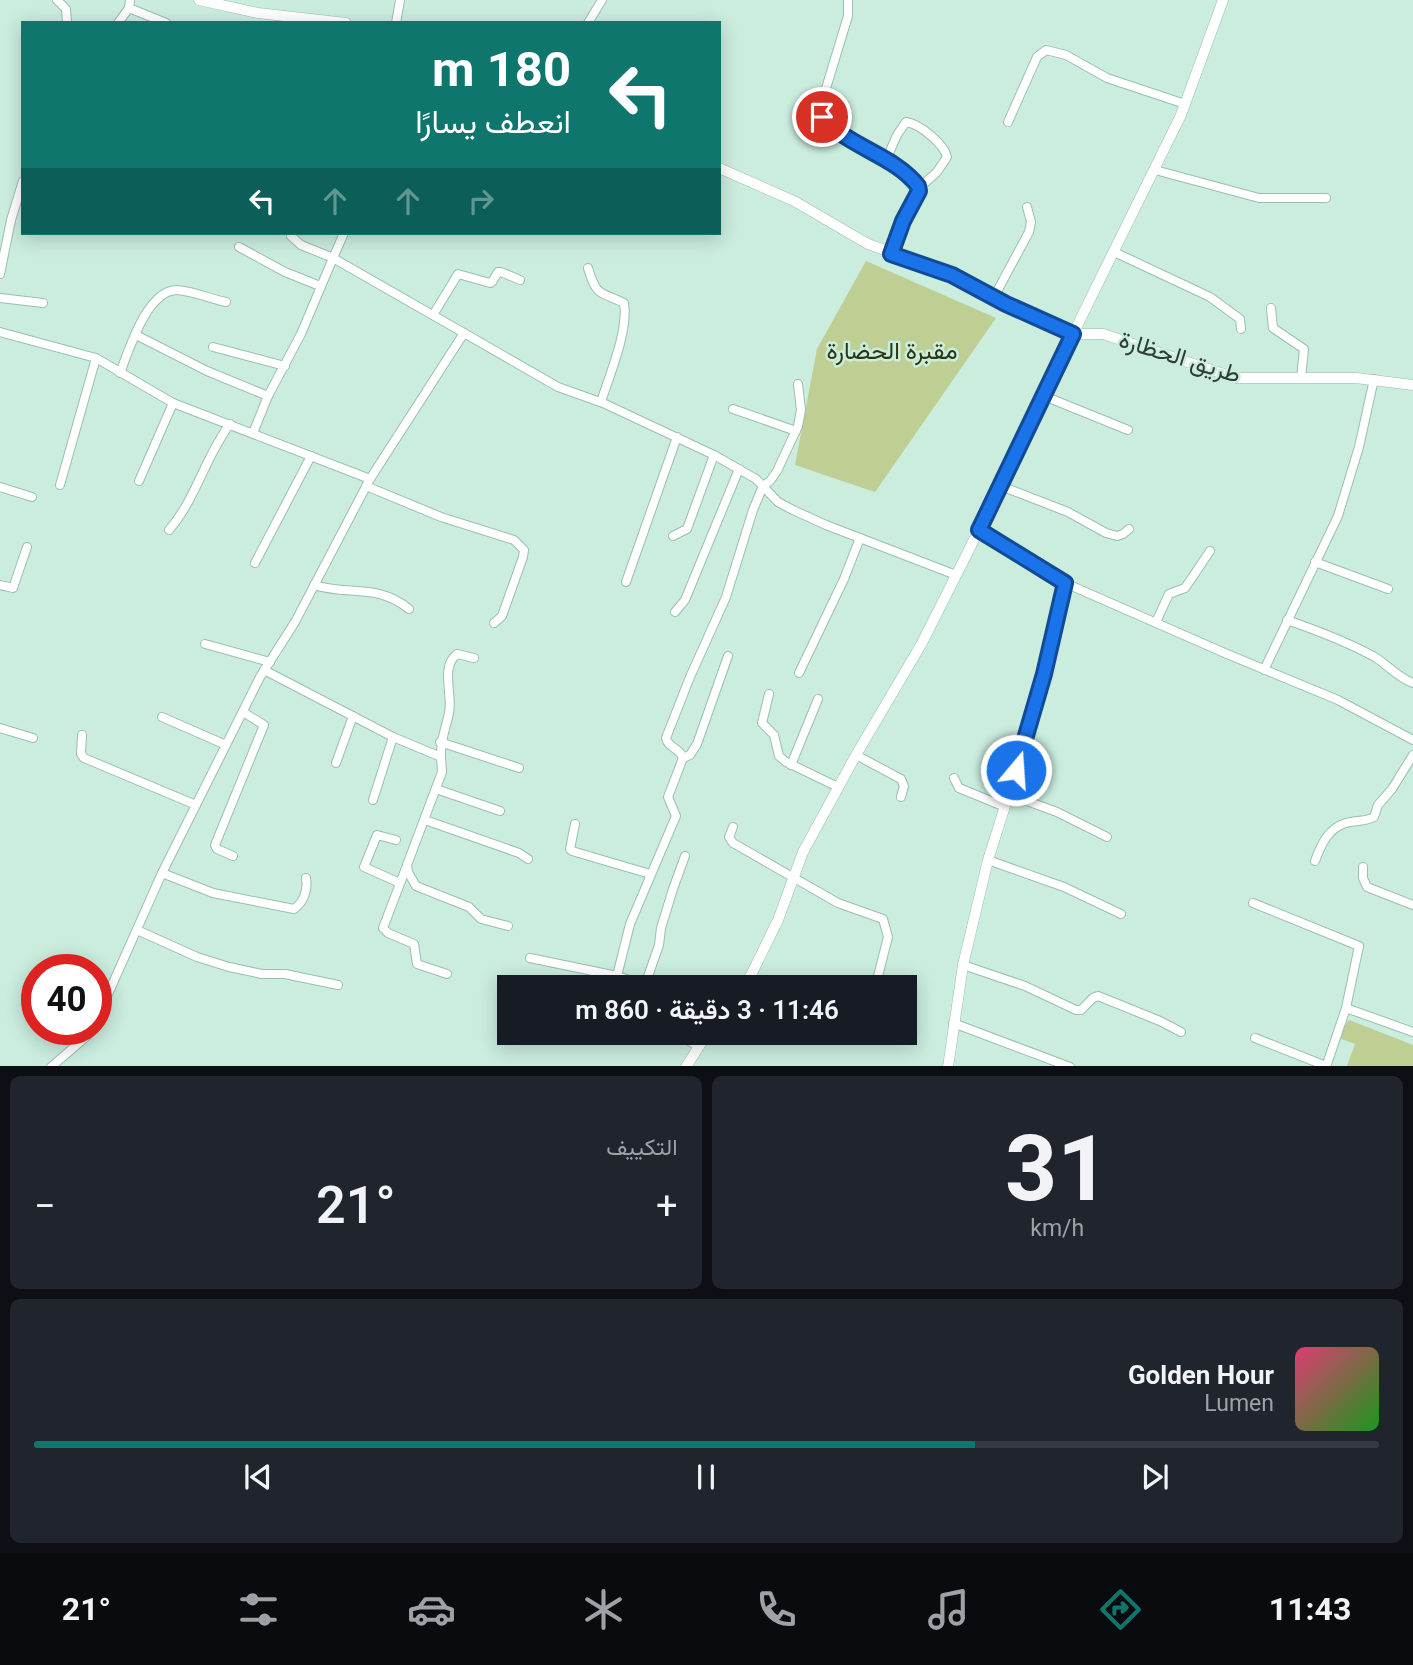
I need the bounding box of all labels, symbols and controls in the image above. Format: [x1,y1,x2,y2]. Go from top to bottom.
text: 180 m [432,41,571,98]
icon: left [595,49,686,140]
pin [792,87,852,147]
icon: arrive [803,98,841,136]
text: انعطف يسارًا [415,103,571,141]
icon: left [243,182,281,220]
icon: ahead [316,182,354,220]
icon: ahead [389,182,427,220]
icon: right [462,182,500,220]
street label: طريق الحظارة [1116,325,1244,390]
park label: مقبرة الحضارة [827,337,957,366]
position arrow [979,733,1053,807]
speed limit sign: 40 [21,954,112,1045]
text: 11:46 · 3 دقيقة · 860 m [575,995,839,1025]
text: 31 [1005,1116,1109,1222]
text: التكييف [606,1134,678,1161]
text: 21° [316,1175,396,1236]
text: − [34,1184,56,1228]
text: + [656,1184,677,1228]
text: km/h [1030,1215,1084,1242]
text: Golden Hour [1128,1360,1274,1390]
text: Lumen [1204,1390,1274,1417]
icon: previous [239,1458,277,1496]
icon: pause [687,1458,725,1496]
icon: next [1136,1458,1174,1496]
icon: filters [234,1585,283,1634]
icon: car [407,1585,456,1634]
icon: climate [579,1585,628,1634]
icon: phone [752,1585,801,1634]
icon: music [924,1585,973,1634]
icon: directions [1096,1585,1145,1634]
text: 21° [62,1590,111,1628]
text: 11:43 [1269,1590,1351,1628]

